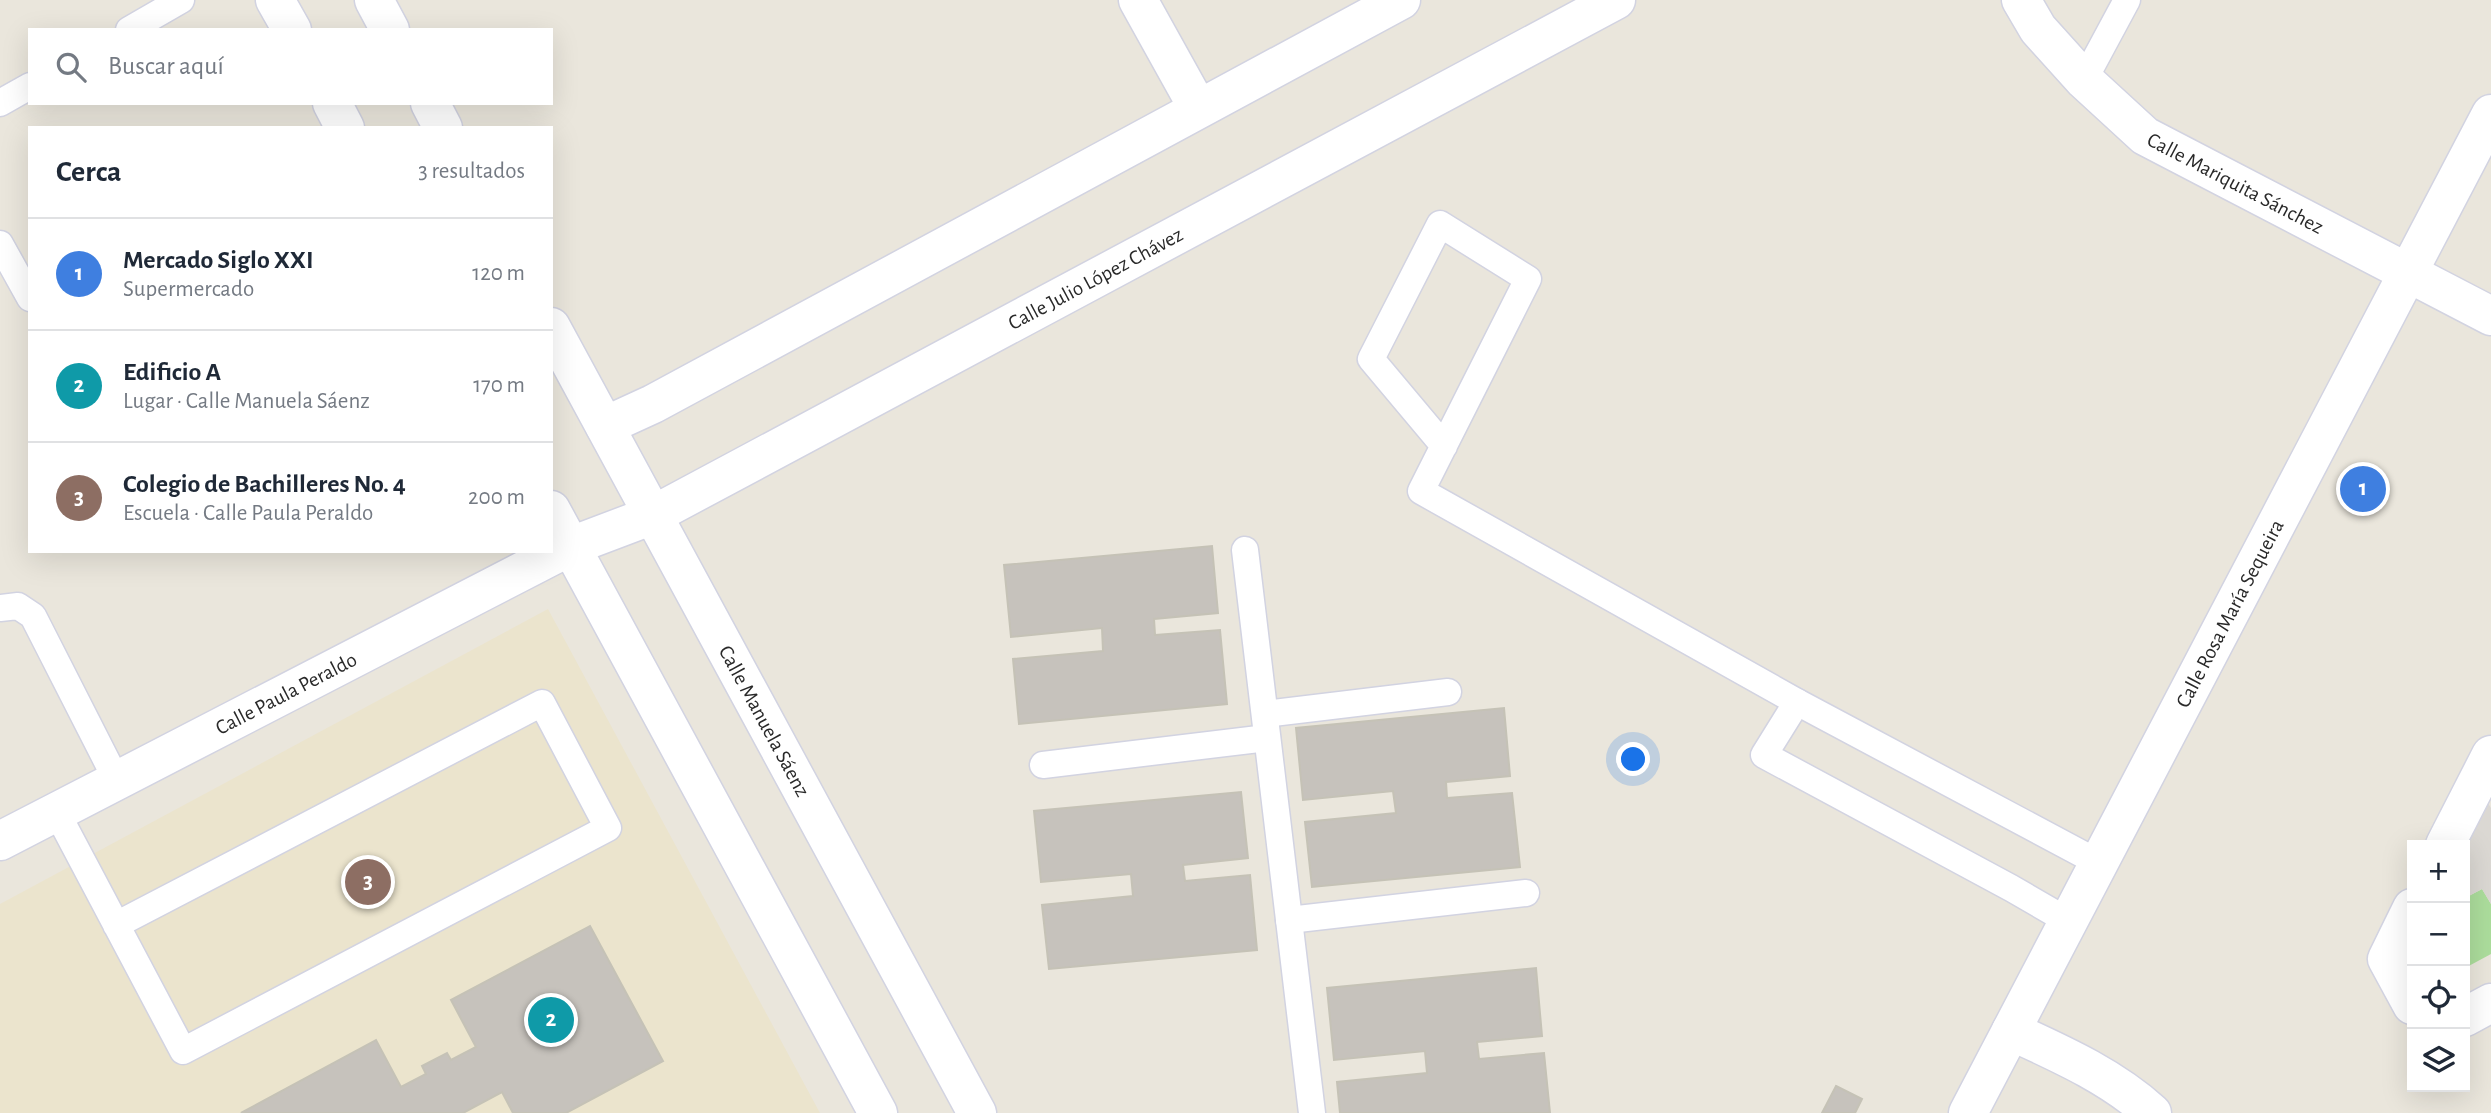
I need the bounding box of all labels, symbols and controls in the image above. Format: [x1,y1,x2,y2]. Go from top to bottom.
search box [28,28,553,105]
icon: search [52,48,90,86]
text: Buscar aquí [108,53,224,79]
street label: Calle Mariquita Sánchez [2144,129,2327,238]
text: Cerca [56,157,121,187]
text: 3 resultados [418,160,525,183]
street label: Calle Julio López Chávez [1005,224,1186,334]
text: Mercado Siglo XXI [123,247,314,273]
text: 1 [75,262,83,285]
text: 120 m [472,262,525,285]
text: Supermercado [123,278,254,301]
text: Edificio A [123,359,221,385]
text: 2 [74,374,84,397]
text: 170 m [473,374,525,397]
text: Lugar · Calle Manuela Sáenz [123,390,370,413]
pin: 1 [2340,463,2386,515]
text: Colegio de Bachilleres No. 4 [123,471,406,497]
text: 3 [74,486,84,509]
text: 200 m [468,486,525,509]
text: Escuela · Calle Paula Peraldo [123,502,373,525]
street label: Calle Rosa María Sequeira [2172,516,2288,711]
street label: Calle Manuela Sáenz [715,642,813,800]
street label: Calle Paula Peraldo [212,649,360,739]
your location [1616,742,1650,776]
map controls [2407,840,2470,1092]
button: + [2407,840,2470,903]
pin: 3 [345,856,391,908]
button: − [2407,903,2470,966]
button: locate [2407,966,2470,1029]
pin: 2 [528,994,574,1046]
button: layers [2407,1029,2470,1092]

